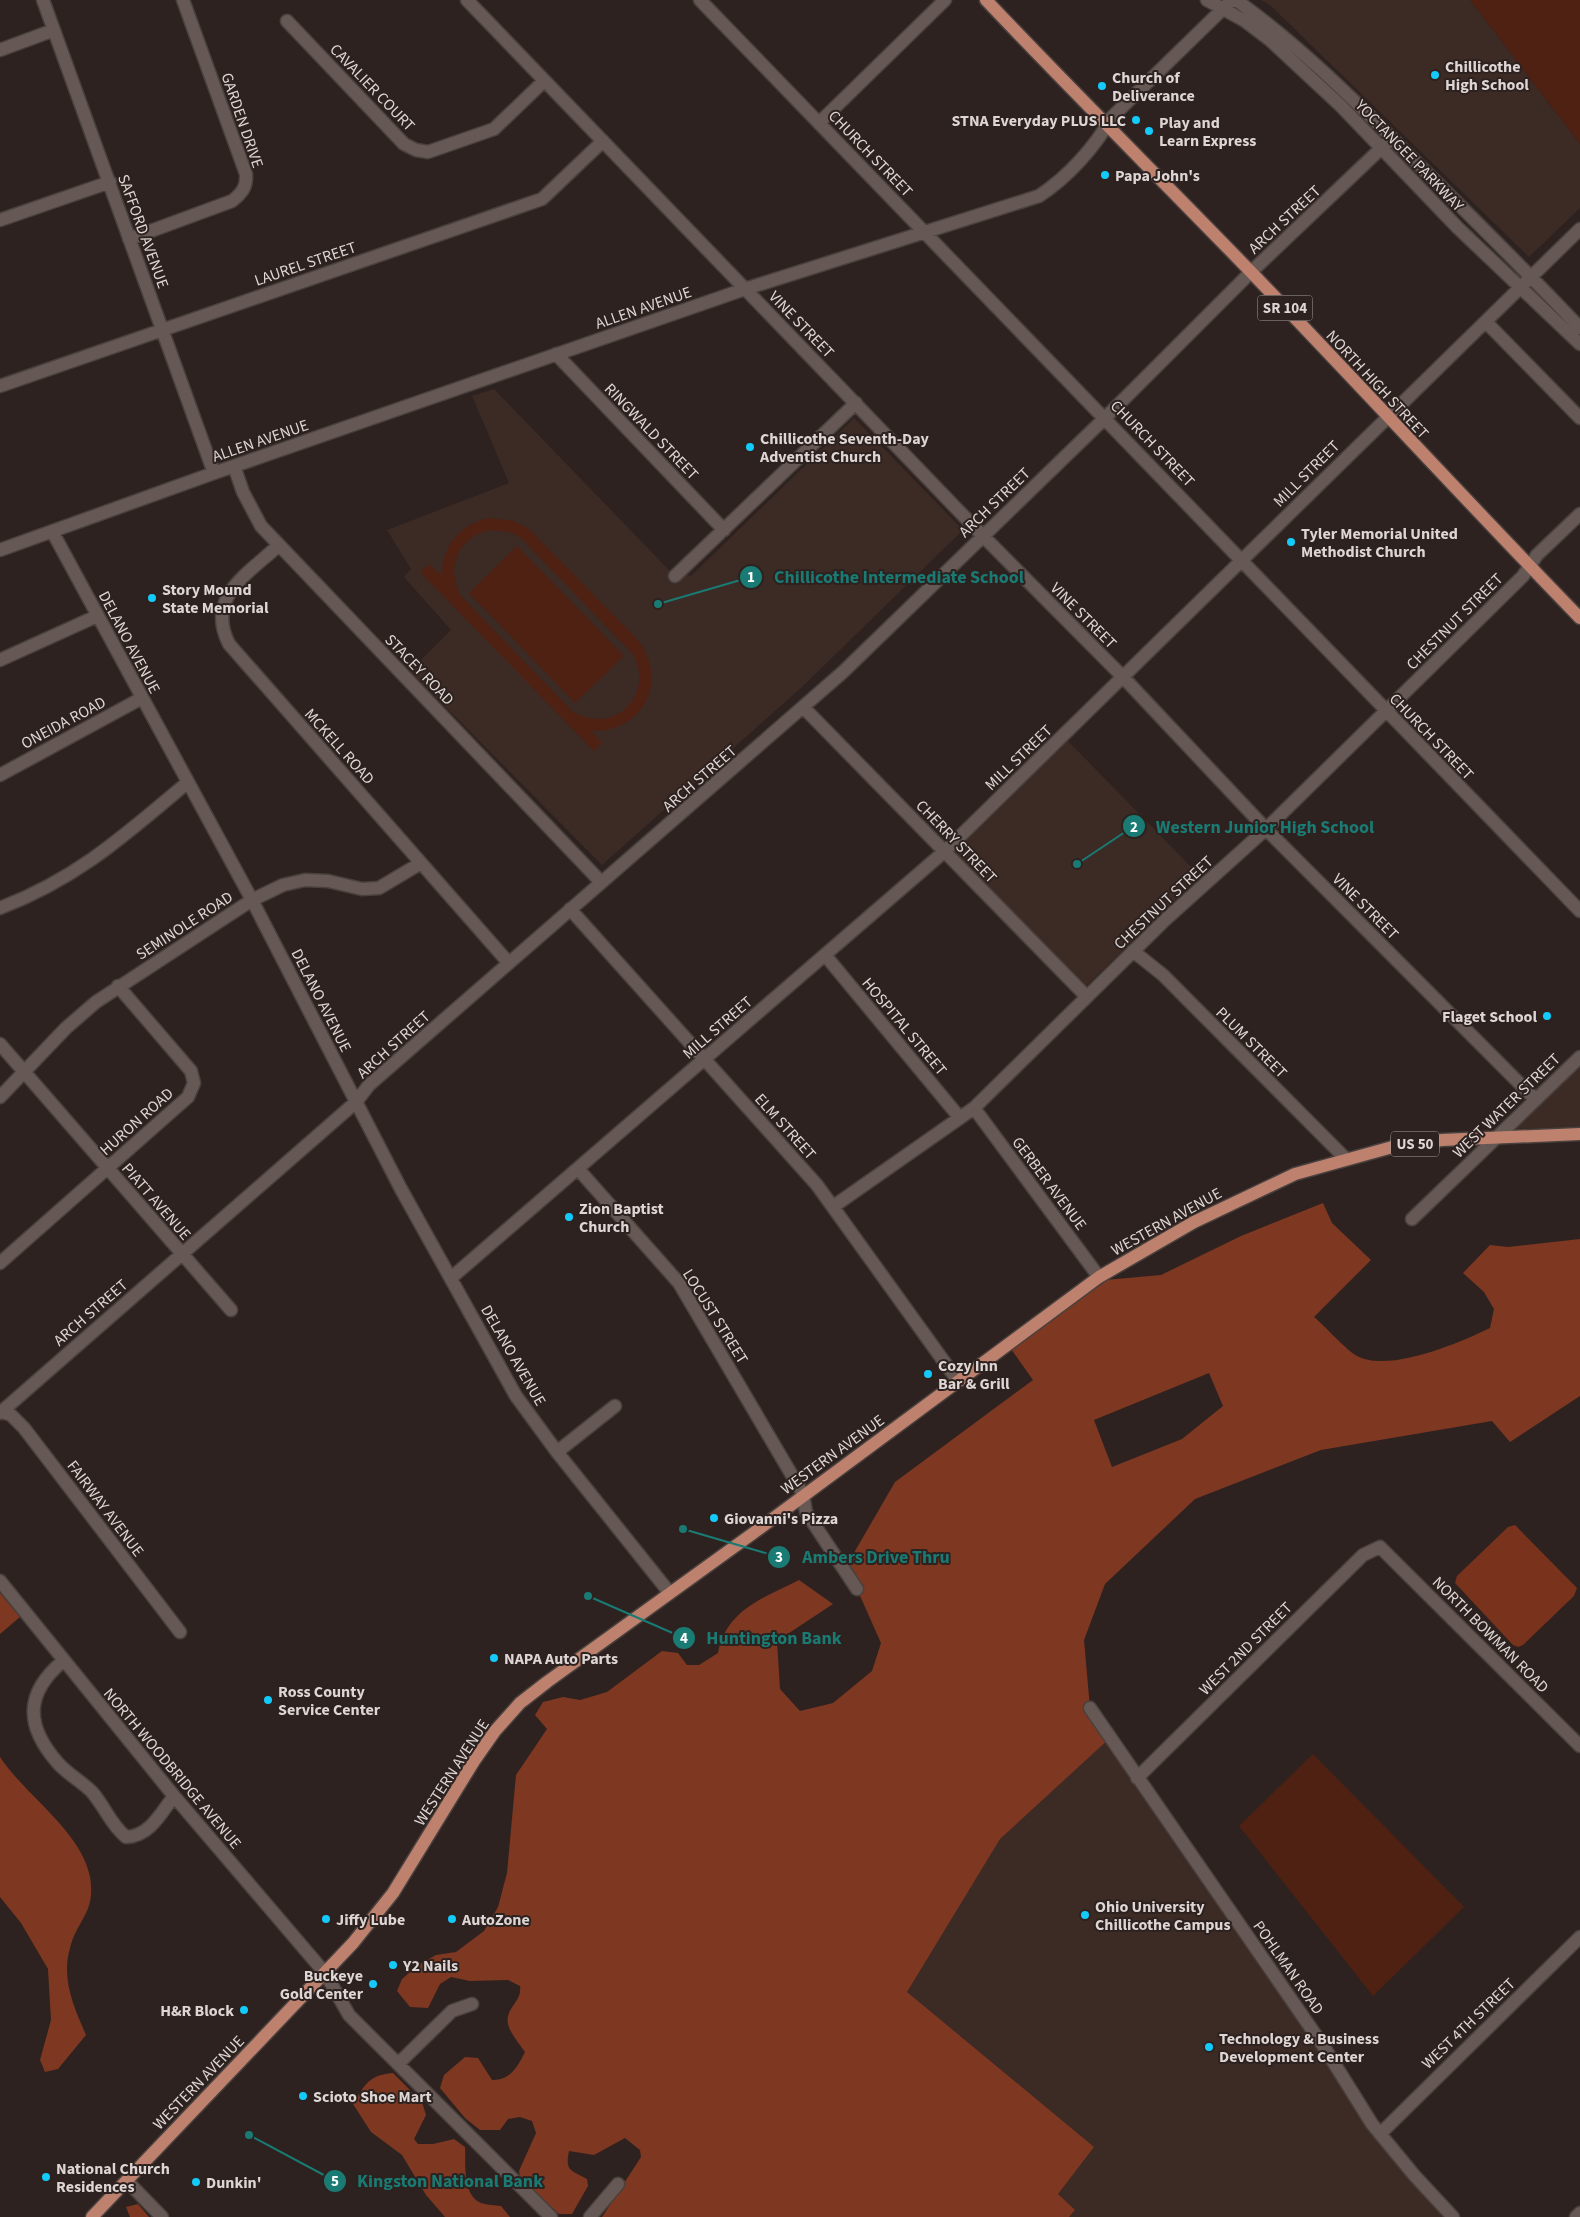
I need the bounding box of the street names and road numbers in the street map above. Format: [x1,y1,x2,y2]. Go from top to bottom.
street label: CAVALIER COURT [325,39,420,137]
street label: GARDEN DRIVE [215,70,269,171]
street label: YOCTANGEE PARKWAY [1349,94,1469,217]
street label: CHURCH STREET [823,105,918,202]
street label: SAFFORD AVENUE [112,171,174,291]
street label: ARCH STREET [1244,180,1326,259]
street label: LAUREL STREET [251,236,360,292]
street label: ALLEN AVENUE [592,281,694,335]
street label: VINE STREET [764,286,839,363]
road number: SR 104 [1258,296,1312,320]
street label: NORTH HIGH STREET [1321,325,1434,444]
street label: RINGWALD STREET [599,378,704,485]
street label: CHURCH STREET [1105,395,1200,492]
street label: ALLEN AVENUE [209,414,311,468]
street label: MILL STREET [1269,435,1345,512]
street label: ARCH STREET [954,463,1036,543]
street label: CHESTNUT STREET [1401,568,1508,675]
street label: VINE STREET [1045,578,1122,654]
street label: DELANO AVENUE [93,587,165,698]
street label: STACEY ROAD [380,629,459,710]
street label: CHURCH STREET [1384,688,1479,785]
street label: ONEIDA ROAD [17,691,110,754]
street label: MCKELL ROAD [299,704,379,790]
street label: MILL STREET [980,720,1058,795]
street label: ARCH STREET [658,740,742,817]
street label: CHERRY STREET [911,795,1002,889]
street label: CHESTNUT STREET [1109,851,1219,955]
street label: VINE STREET [1327,869,1404,945]
street label: SEMINOLE ROAD [132,886,237,965]
street label: DELANO AVENUE [286,945,357,1056]
street label: HOSPITAL STREET [857,973,952,1081]
street label: MILL STREET [678,991,758,1064]
street label: PLUM STREET [1211,1002,1292,1084]
street label: ARCH STREET [352,1006,435,1084]
street label: WEST WATER STREET [1448,1048,1566,1163]
street label: HURON ROAD [95,1083,178,1161]
street label: ELM STREET [750,1089,821,1165]
street label: GERBER AVENUE [1007,1132,1092,1235]
road number: US 50 [1391,1132,1439,1156]
street label: PIATT AVENUE [117,1158,196,1245]
street label: WESTERN AVENUE [1107,1182,1226,1261]
street label: LOCUST STREET [677,1265,753,1369]
street label: ARCH STREET [49,1274,133,1351]
street label: DELANO AVENUE [475,1301,551,1410]
street label: WESTERN AVENUE [776,1410,889,1500]
street label: FAIRWAY AVENUE [62,1456,149,1561]
street label: NORTH BOWMAN ROAD [1427,1572,1554,1698]
street label: WEST 2ND STREET [1194,1597,1298,1700]
street label: NORTH WOODBRIDGE AVENUE [98,1683,246,1854]
street label: WESTERN AVENUE [409,1715,495,1830]
street label: POHLMAN ROAD [1248,1916,1329,2019]
street label: WEST 4TH STREET [1417,1973,1521,2074]
street label: WESTERN AVENUE [148,2031,249,2135]

